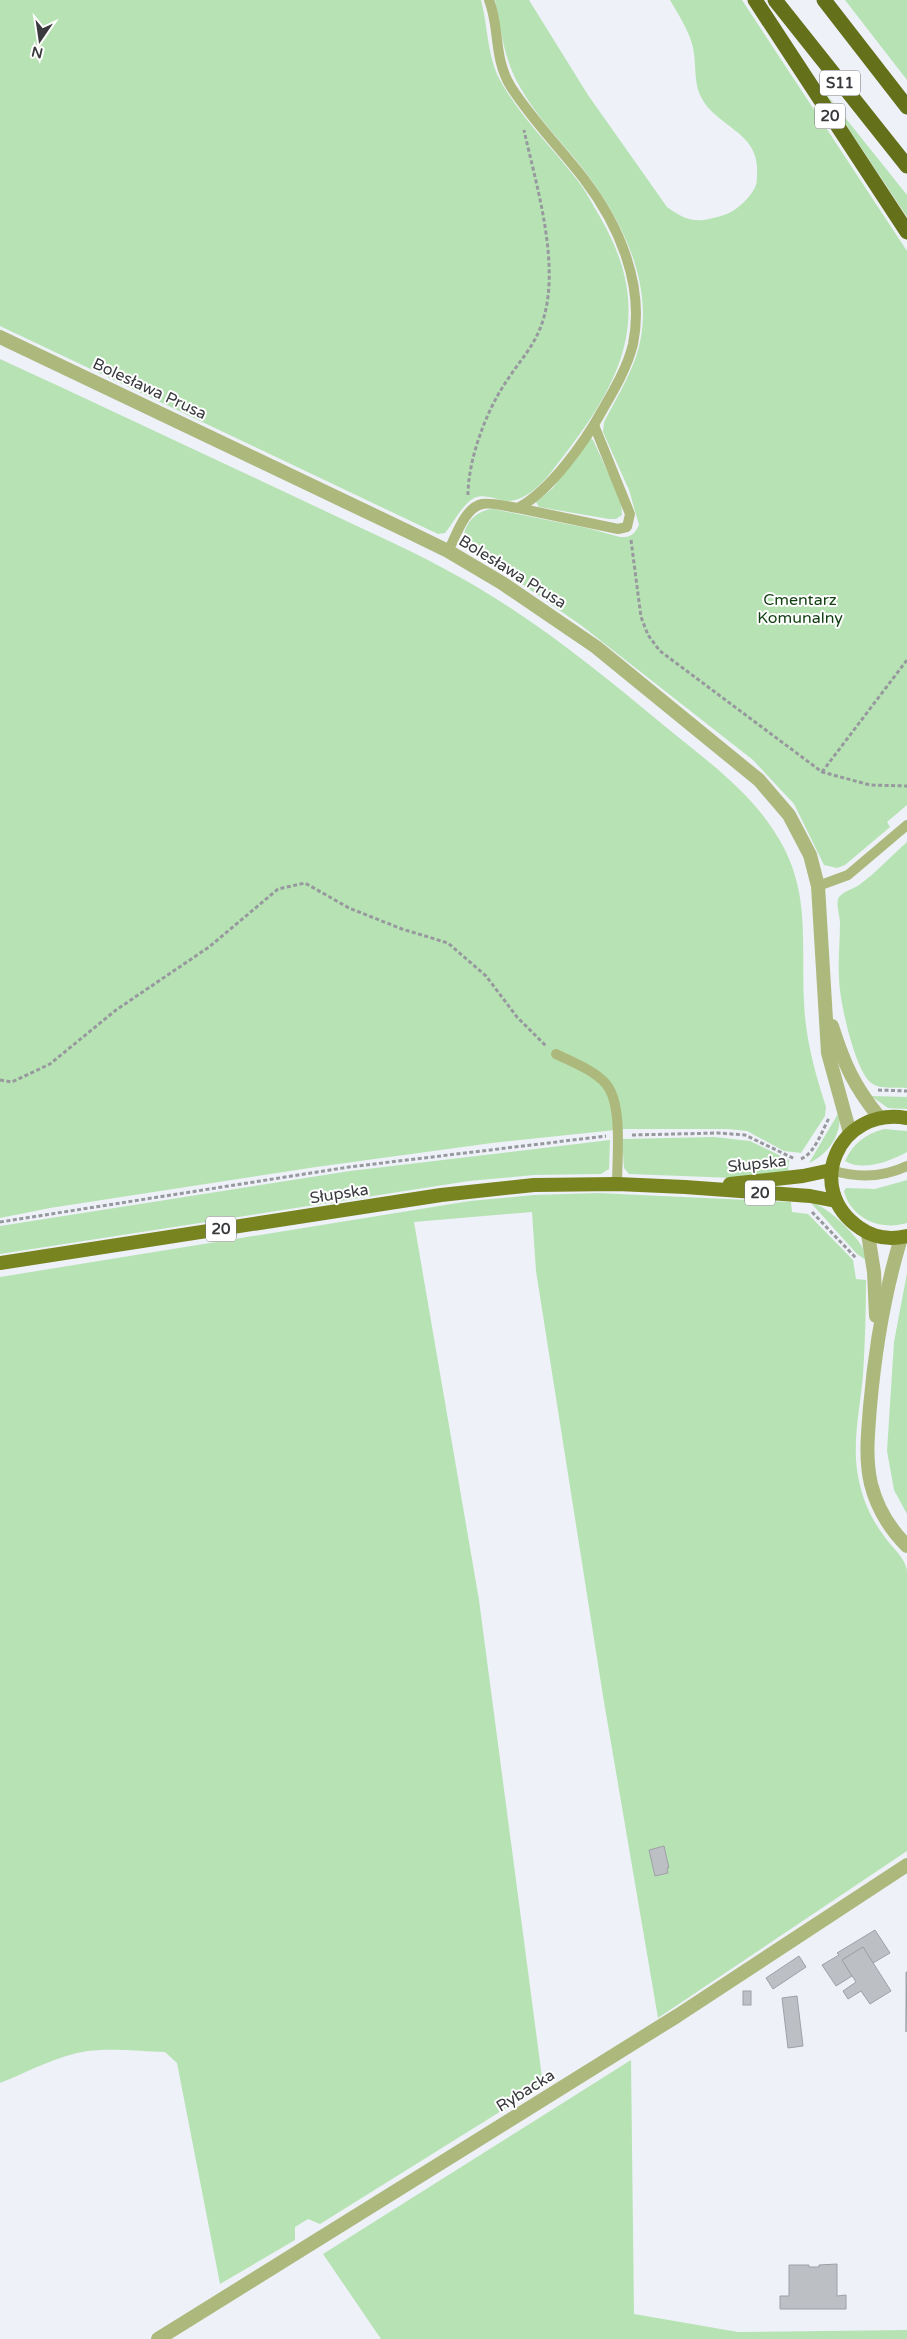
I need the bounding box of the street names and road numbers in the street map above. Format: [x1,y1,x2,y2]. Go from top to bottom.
road number: S11 [820,70,860,96]
road number: 20 [815,104,845,128]
street label: Bolesława Prusa [89,354,210,424]
street label: Bolesława Prusa [455,531,570,613]
street label: Słupska [727,1151,788,1177]
street label: Słupska [308,1179,370,1208]
road number: 20 [745,1180,775,1206]
road number: 20 [206,1216,236,1242]
street label: Rybacka [493,2065,558,2117]

